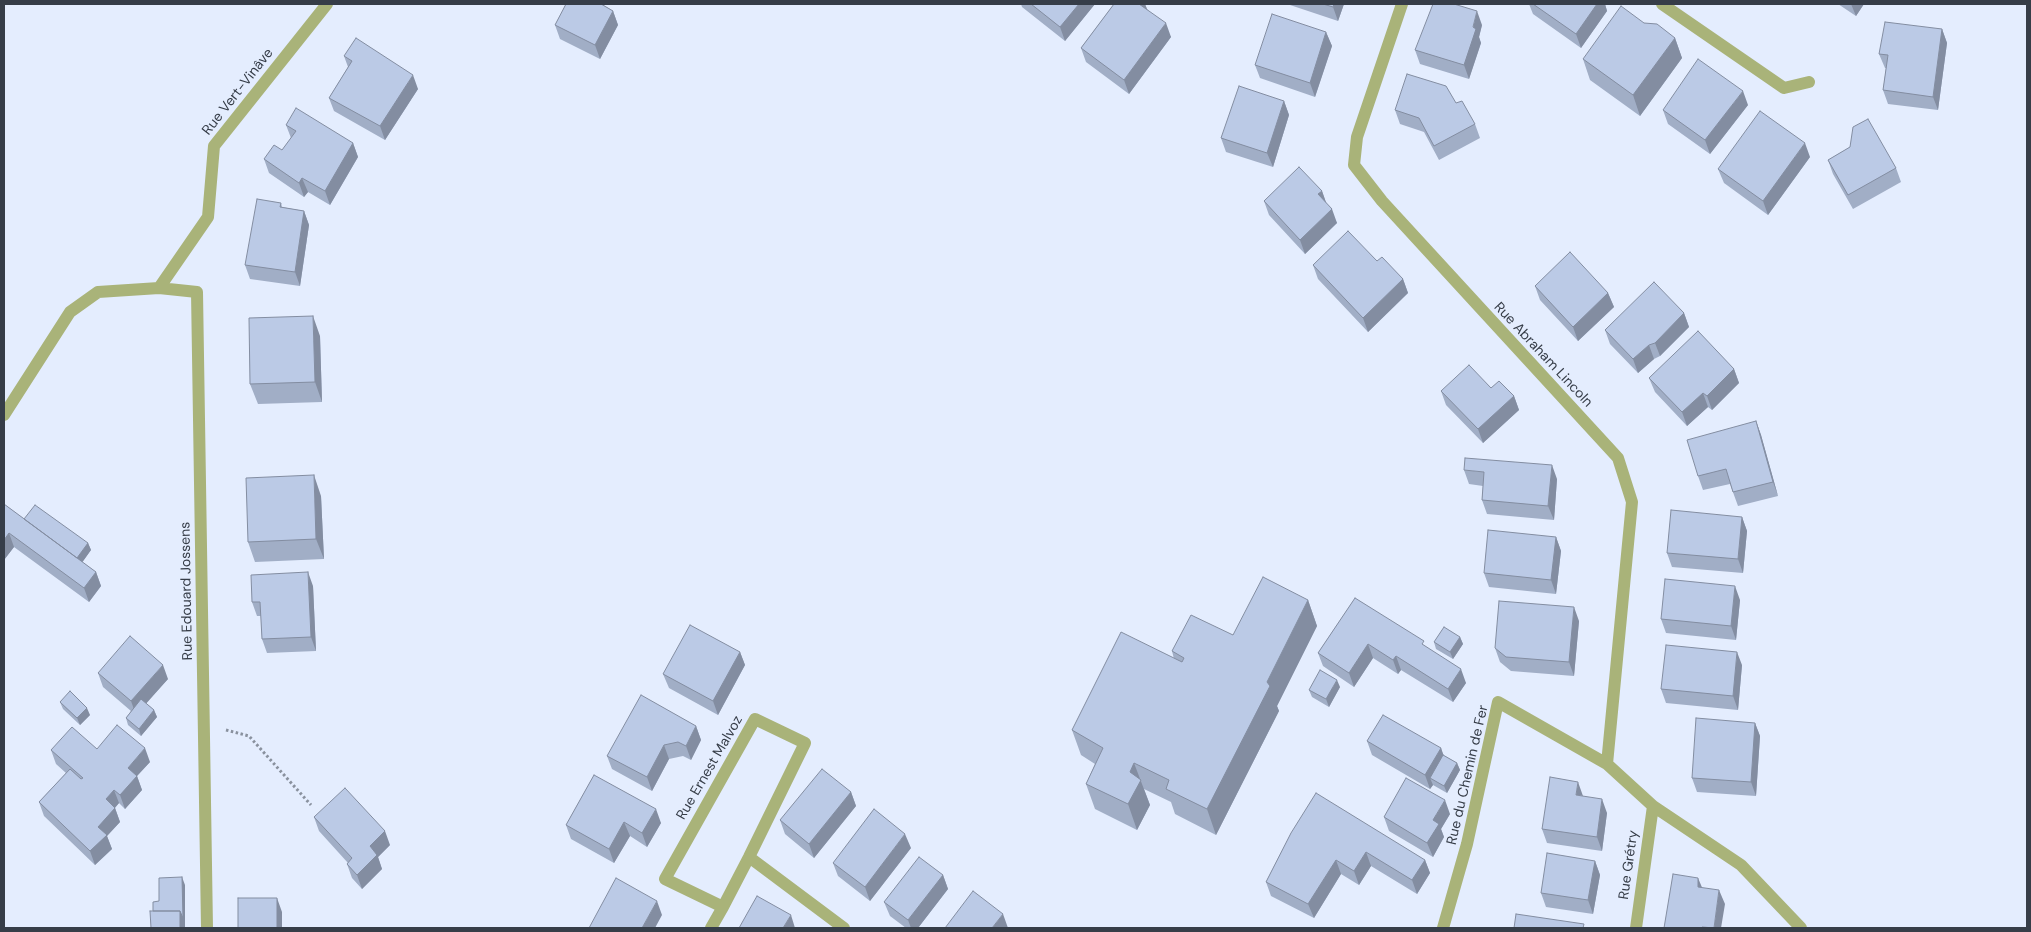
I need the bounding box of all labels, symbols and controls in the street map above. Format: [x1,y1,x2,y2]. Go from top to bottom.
street label: Rue Vert-Vinâve [199,45,277,139]
street label: Rue Abraham Lincoln [1490,299,1596,411]
street label: Rue Edouard Jossens [177,522,197,660]
street label: Rue du Chemin de Fer [1444,703,1492,847]
street label: Rue Ernest Malvoz [673,713,747,823]
street label: Rue Grétry [1616,829,1642,901]

